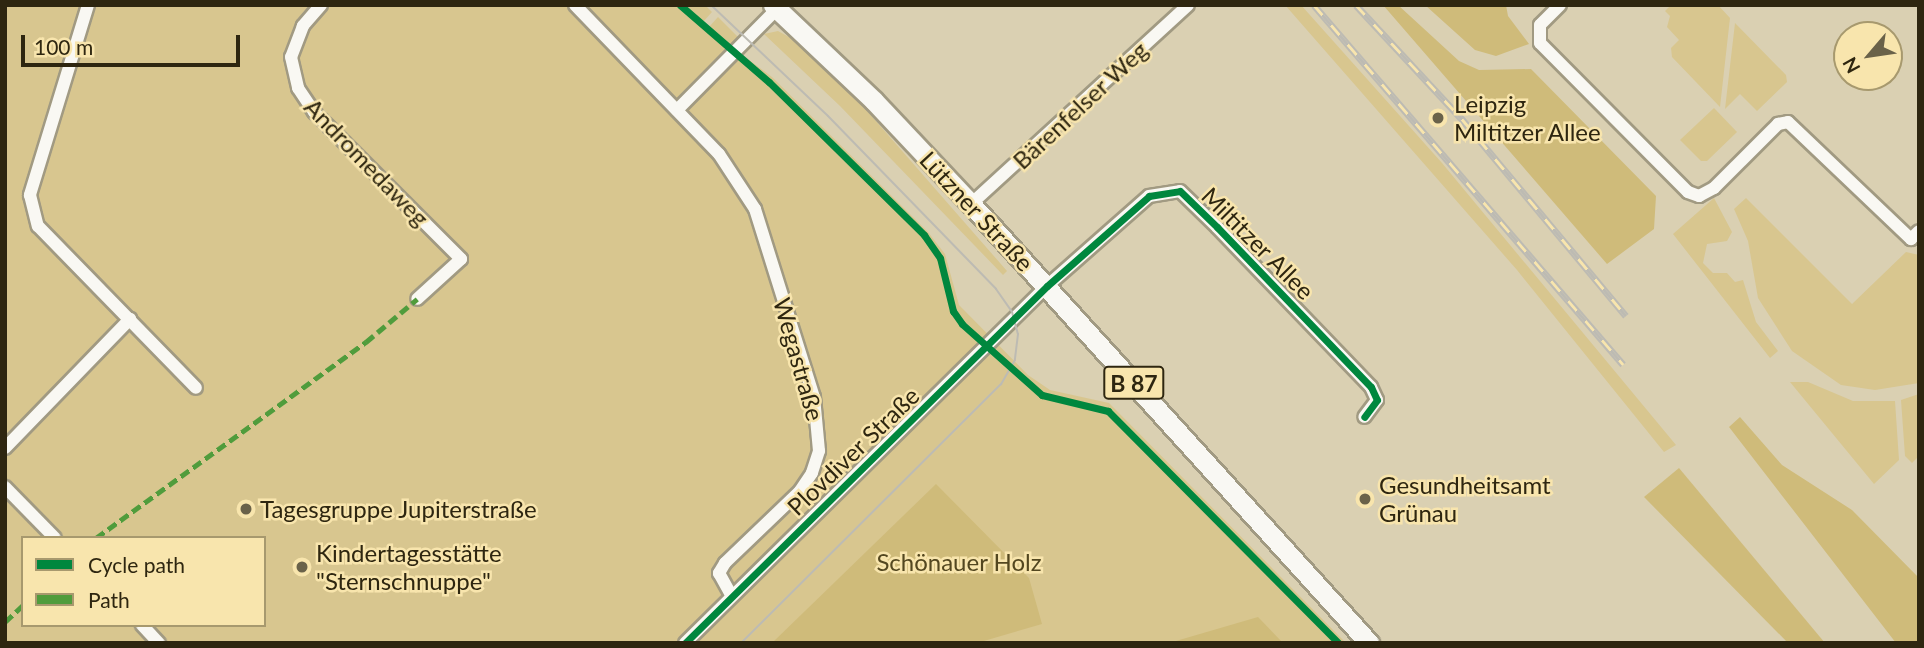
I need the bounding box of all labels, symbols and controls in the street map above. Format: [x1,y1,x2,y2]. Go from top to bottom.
scale bar [24,21,243,65]
north arrow [1833,21,1903,91]
text: 100 m [34,34,93,59]
street label: Bärenfelser Weg [1006,35,1154,175]
text: N [1837,53,1865,77]
place label: Leipzig Miltitzer Allee [1454,90,1602,146]
street label: Andromedaweg [299,92,435,232]
marker: Leipzig Miltitzer Allee [1428,108,1448,128]
street label: Lützner Straße [914,145,1040,277]
street label: Miltitzer Allee [1196,181,1320,305]
street label: Wegastraße [768,294,830,424]
road number: B 87 [1102,364,1166,402]
street label: Plovdiver Straße [781,381,925,521]
place label: Gesundheitsamt Grünau [1379,471,1551,527]
marker: Gesundheitsamt Grünau [1357,491,1373,507]
place label: Tagesgruppe Jupiterstraße [260,495,537,523]
marker: Tagesgruppe Jupiterstraße [238,501,254,517]
legend [21,536,266,627]
place label: Kindertagesstätte "Sternschnuppe" [316,539,502,595]
park label: Schönauer Holz [876,548,1042,576]
text: Cycle path [88,552,185,577]
marker: Kindertagesstätte "Sternschnuppe" [294,559,310,575]
text: Path [88,587,130,612]

